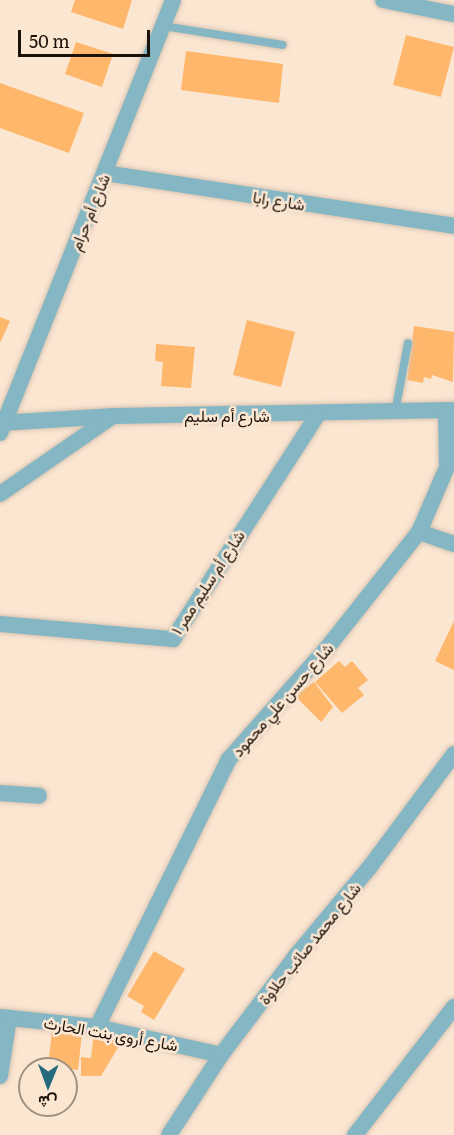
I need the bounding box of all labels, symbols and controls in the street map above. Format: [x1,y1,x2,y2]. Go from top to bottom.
scale bar [21,18,153,56]
text: 50 m [29,27,70,54]
street label: شارع أم حرام [65,171,113,253]
street label: شارع رابا [252,186,306,214]
street label: شارع أم سليم [184,405,270,425]
street label: شارع أم سليم ممر ١ [166,526,248,638]
street label: شارع حسن علي محمود [227,638,337,760]
street label: شارع محمد صائب حلاوة [254,878,364,1008]
street label: شارع أروى بنت الحارث [42,1012,180,1054]
north arrow [18,1057,78,1117]
text: ش [38,1091,58,1115]

